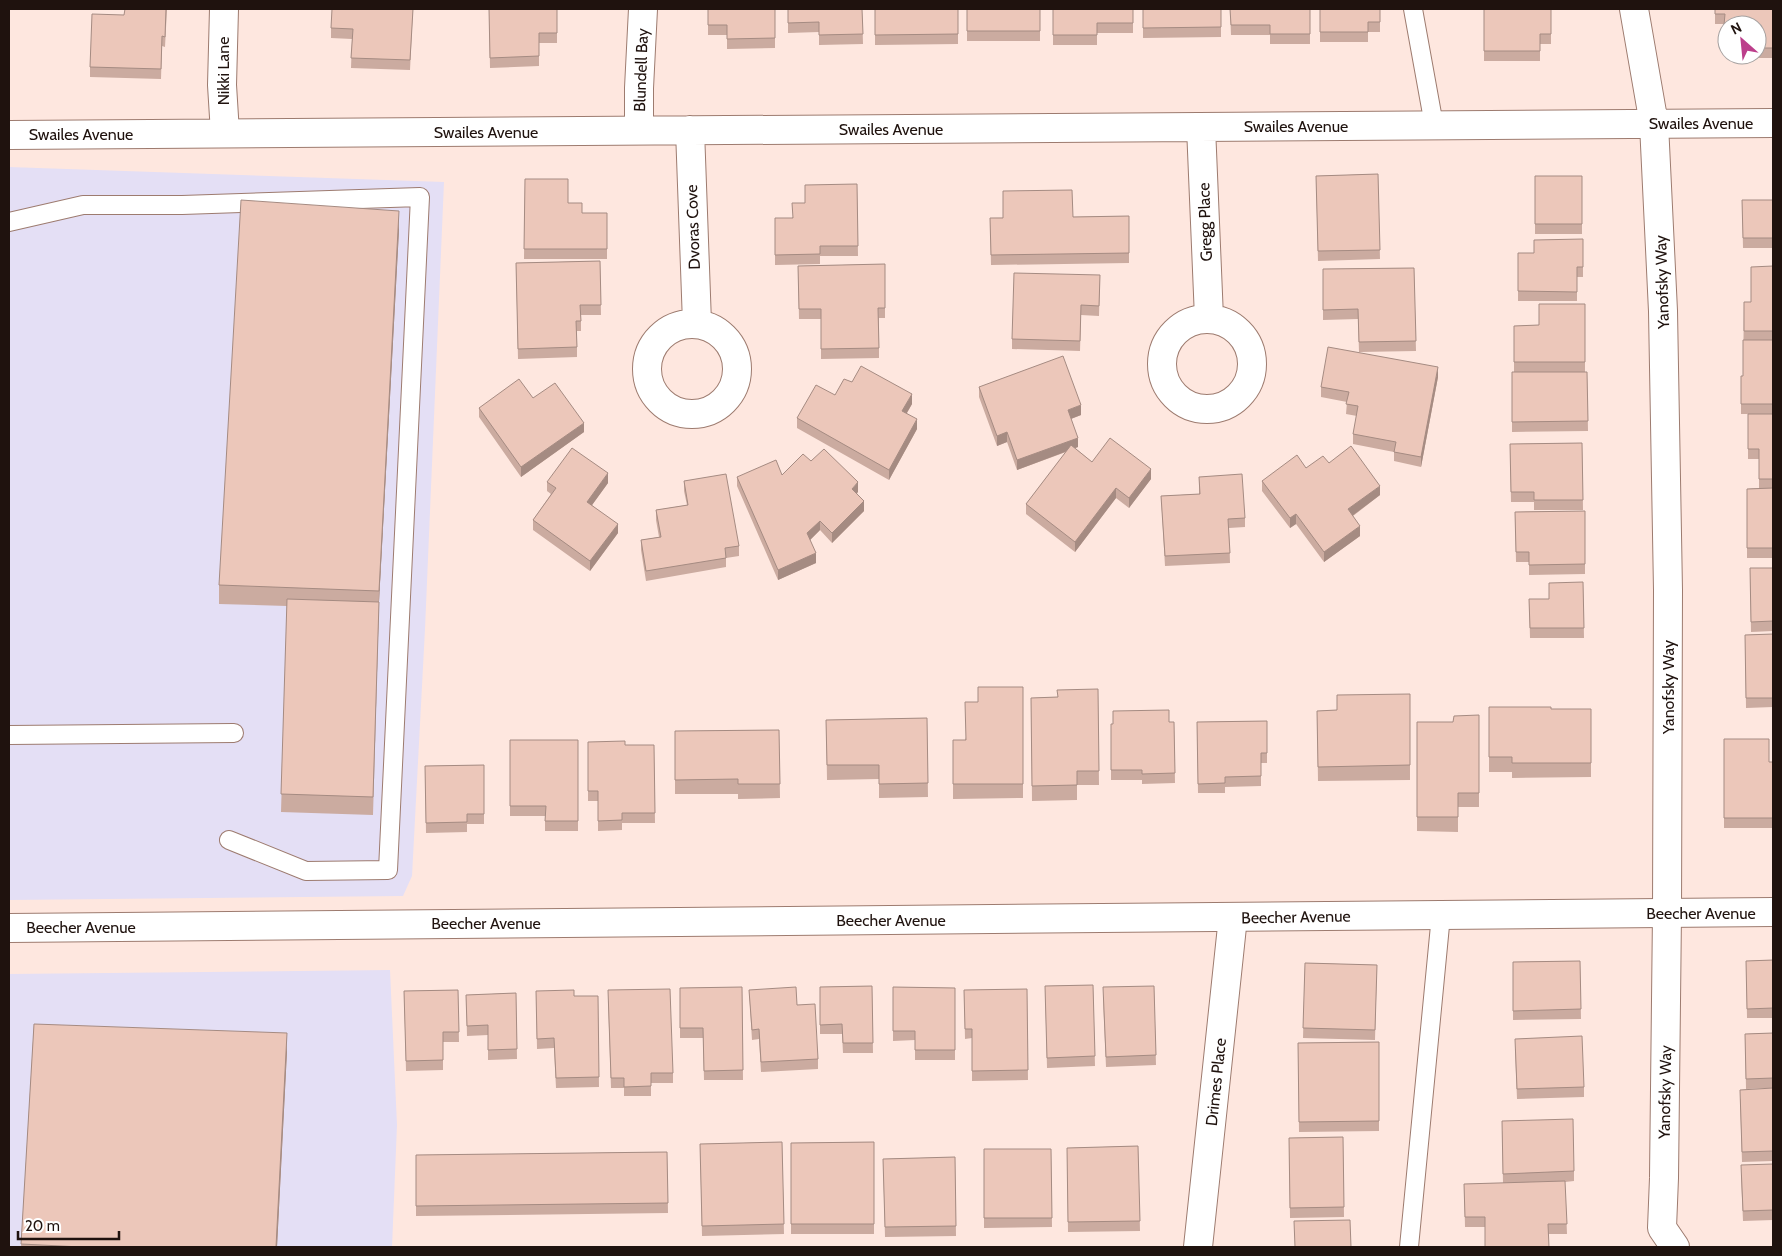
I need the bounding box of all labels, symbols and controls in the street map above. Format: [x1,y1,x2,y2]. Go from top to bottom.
north arrow [1717,15,1767,65]
text: N [1728,18,1745,39]
street label: Blundell Bay [630,28,652,112]
street label: Nikki Lane [214,37,233,105]
street label: Swailes Avenue [1649,114,1753,133]
street label: Swailes Avenue [1244,117,1348,136]
street label: Swailes Avenue [839,120,943,139]
street label: Swailes Avenue [434,123,538,142]
street label: Swailes Avenue [29,125,133,144]
street label: Gregg Place [1194,182,1216,262]
street label: Dvoras Cove [682,184,704,270]
street label: Yanofsky Way [1651,235,1673,330]
street label: Yanofsky Way [1659,640,1678,735]
street label: Beecher Avenue [1646,904,1756,923]
street label: Beecher Avenue [1241,907,1351,927]
street label: Beecher Avenue [836,911,946,930]
street label: Beecher Avenue [431,914,541,933]
street label: Beecher Avenue [26,918,136,937]
street label: Drimes Place [1202,1037,1230,1127]
street label: Yanofsky Way [1655,1045,1675,1140]
scale bar [18,1208,119,1240]
text: 20 m [25,1217,60,1235]

